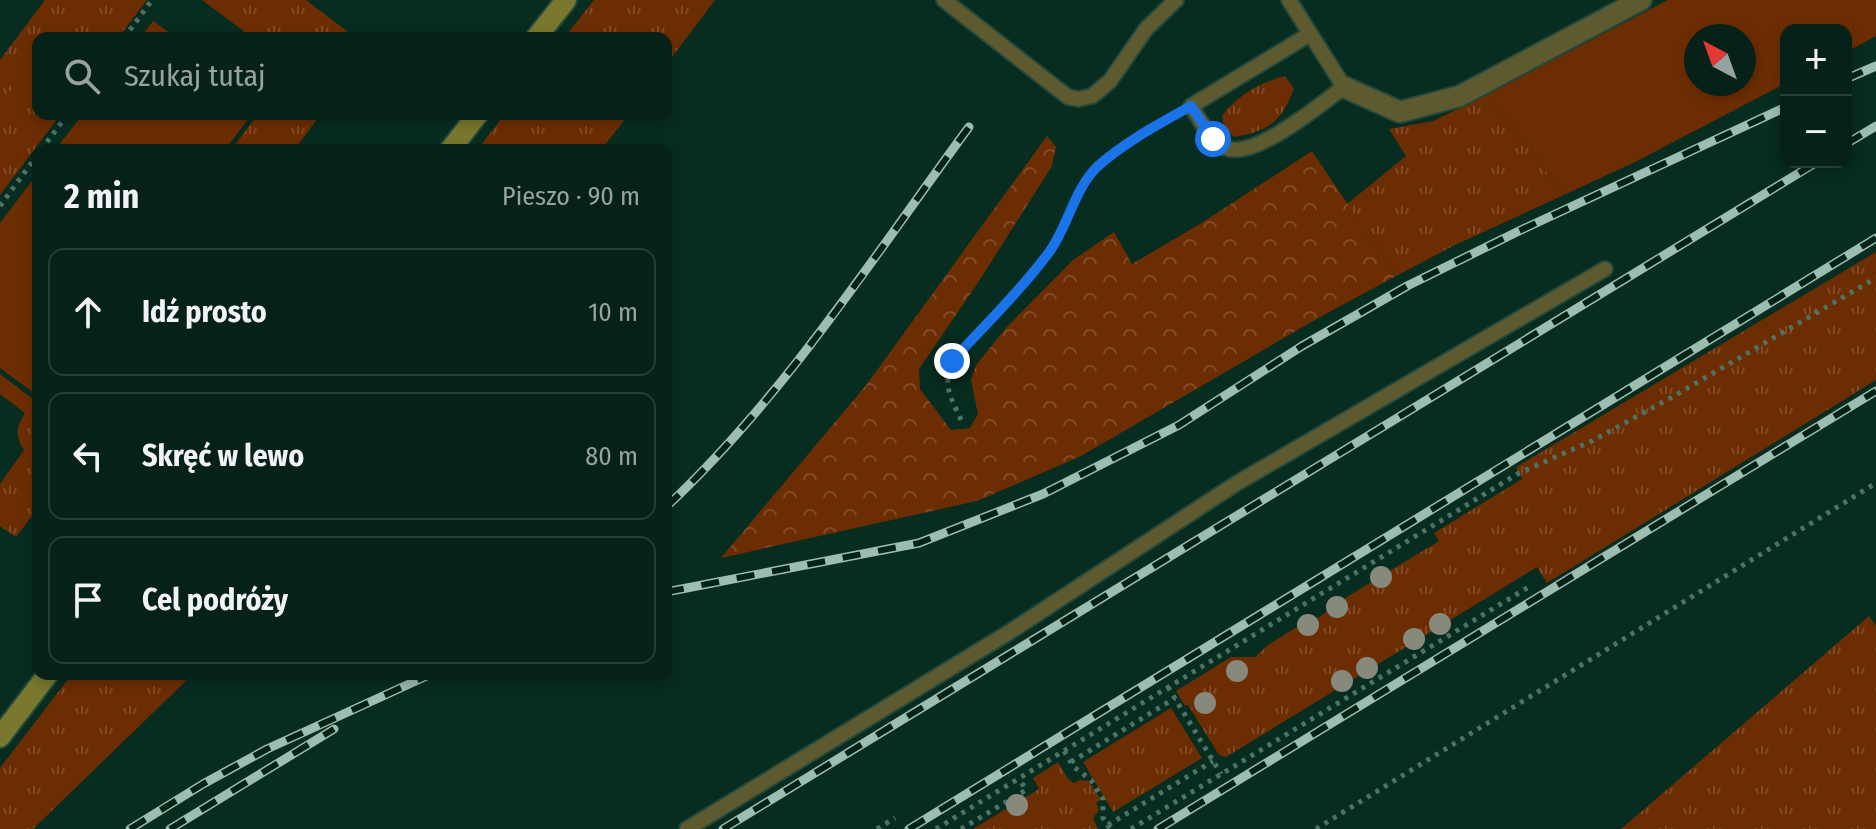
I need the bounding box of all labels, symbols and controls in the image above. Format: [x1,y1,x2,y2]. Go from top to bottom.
north arrow [1684,24,1756,96]
map controls [1780,24,1852,168]
button: + [1780,24,1852,96]
search box [32,32,672,120]
icon: search [60,54,104,98]
text: Szukaj tutaj [124,58,265,94]
button: − [1780,96,1852,168]
route start [1195,121,1231,157]
text: 2 min [64,176,139,217]
text: Pieszo · 90 m [502,181,640,212]
icon: ahead [66,290,110,334]
text: Idź prosto [142,294,267,330]
text: 10 m [588,297,638,328]
route end [934,343,970,379]
icon: left [66,434,110,478]
text: Skręć w lewo [142,438,304,474]
text: 80 m [585,441,638,472]
icon: arrive [66,578,110,622]
text: Cel podróży [142,582,288,618]

